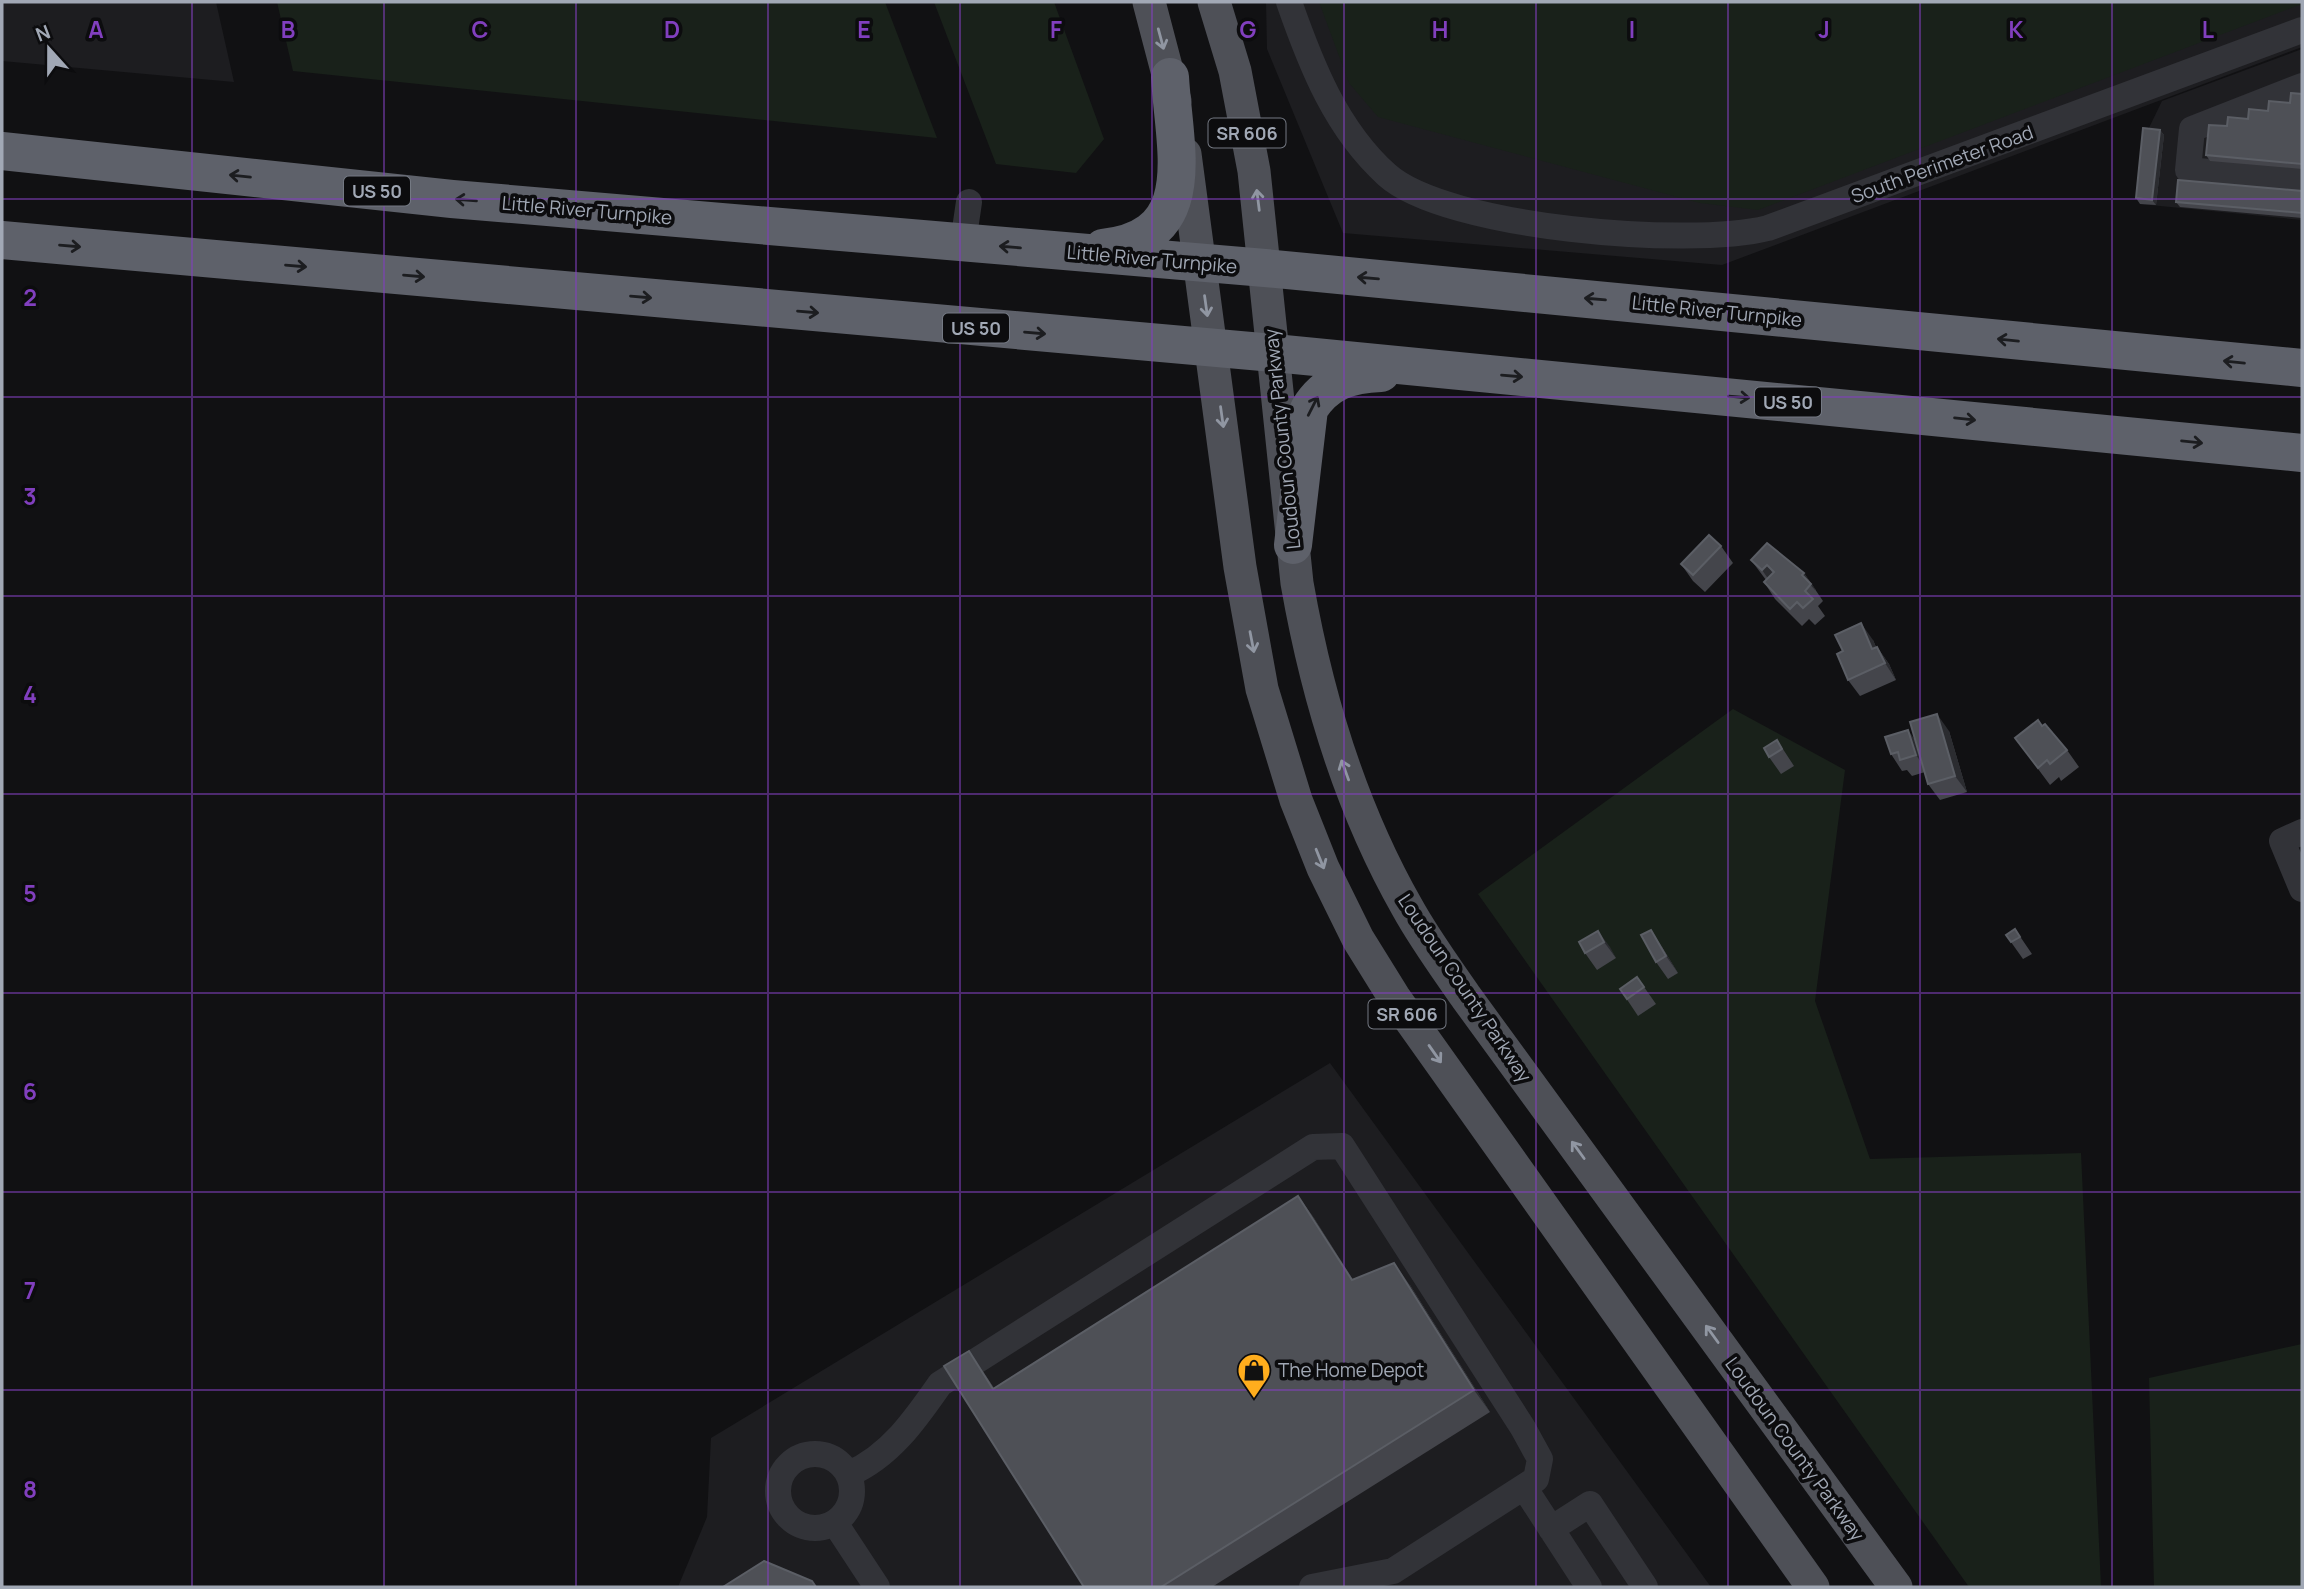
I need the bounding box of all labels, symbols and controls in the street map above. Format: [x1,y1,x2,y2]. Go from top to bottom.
text: A [88,13,104,45]
text: B [281,13,295,45]
text: C [472,13,489,45]
text: D [664,13,680,45]
text: E [857,13,871,45]
text: F [1050,13,1062,45]
text: G [1240,13,1257,45]
text: H [1432,13,1448,45]
text: I [1629,13,1635,45]
text: J [1818,13,1830,45]
text: K [2009,13,2024,45]
text: L [2202,13,2214,45]
north arrow [14,14,84,84]
text: N [32,19,54,48]
one-way arrow [1155,28,1168,50]
road number: SR 606 [1208,118,1286,148]
street label: South Perimeter Road [1847,119,2037,209]
one-way arrow [229,170,251,183]
road number: US 50 [344,176,410,206]
one-way arrow [1251,189,1264,212]
street label: Little River Turnpike [501,190,673,230]
one-way arrow [455,193,478,206]
street label: Little River Turnpike [1066,239,1238,279]
one-way arrow [58,240,81,253]
one-way arrow [999,240,1022,253]
one-way arrow [285,260,307,273]
one-way arrow [402,270,425,283]
one-way arrow [1357,271,1380,284]
text: 2 [23,281,37,313]
street label: Little River Turnpike [1631,289,1803,333]
one-way arrow [629,291,651,304]
one-way arrow [1584,293,1607,306]
one-way arrow [1200,294,1213,317]
one-way arrow [796,306,819,319]
road number: US 50 [943,314,1009,342]
one-way arrow [1023,327,1046,340]
street label: Loudoun County Parkway [1257,327,1307,551]
one-way arrow [1997,333,2020,346]
one-way arrow [2224,355,2246,368]
one-way arrow [1501,370,1523,383]
road number: US 50 [1755,388,1821,416]
one-way arrow [1727,391,1750,404]
one-way arrow [1306,396,1320,417]
one-way arrow [1215,405,1228,427]
one-way arrow [1954,413,1976,426]
one-way arrow [2180,436,2203,449]
text: 3 [23,480,37,512]
one-way arrow [1245,630,1259,653]
text: 4 [23,678,37,710]
one-way arrow [1338,759,1350,781]
one-way arrow [1314,847,1327,869]
text: 5 [23,877,37,909]
street label: Loudoun County Parkway [1392,889,1538,1087]
road number: SR 606 [1368,1000,1446,1028]
one-way arrow [1428,1044,1442,1063]
text: 6 [23,1075,37,1107]
one-way arrow [1571,1141,1585,1160]
text: 7 [24,1274,36,1306]
one-way arrow [1705,1324,1720,1343]
shop icon: The Home Depot [1235,1351,1273,1400]
street label: Loudoun County Parkway [1719,1352,1871,1546]
place label: The Home Depot [1278,1357,1424,1383]
text: 8 [23,1473,37,1505]

